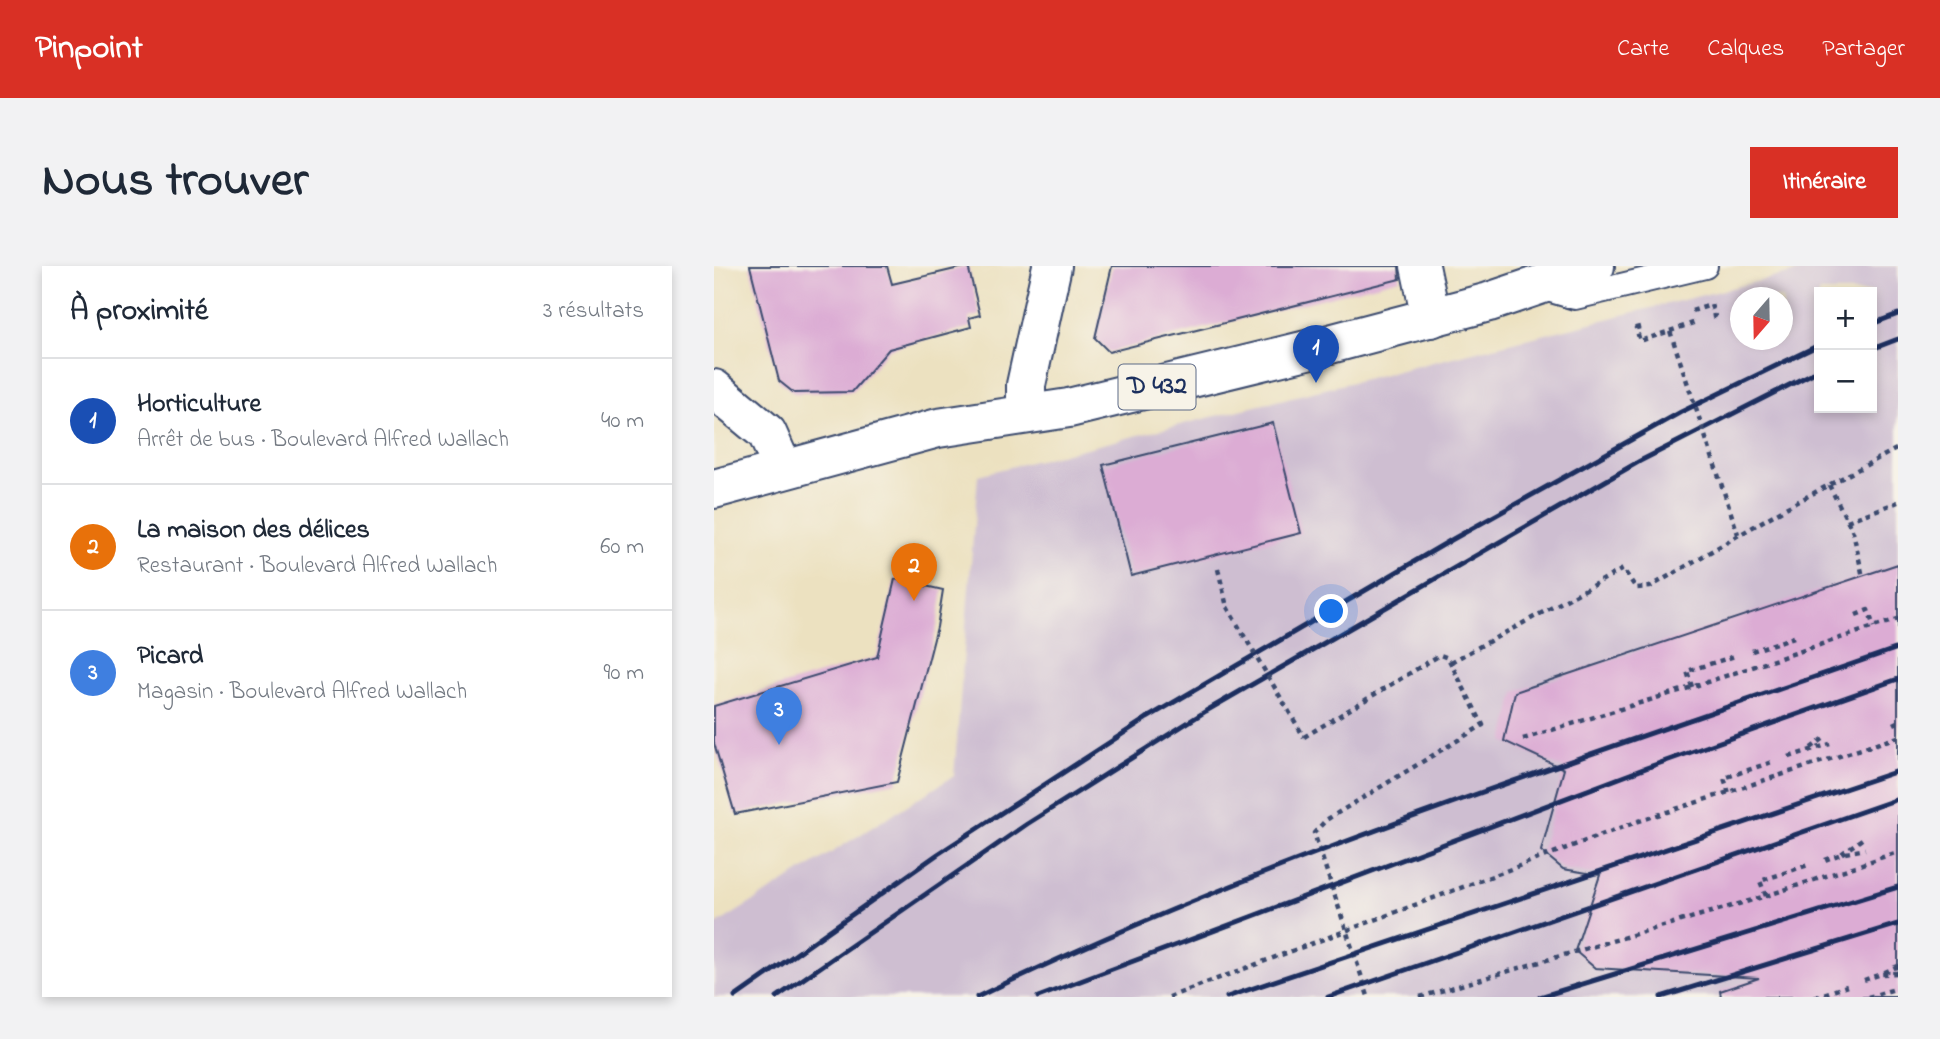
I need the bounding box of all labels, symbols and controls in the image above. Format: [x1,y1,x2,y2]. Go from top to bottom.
text: Pinpoint [35,25,143,73]
text: Carte [1617,32,1669,67]
text: Calques [1707,32,1784,67]
text: Partager [1822,32,1905,67]
text: Nous trouver [42,146,308,218]
button: Itinéraire [1750,147,1898,218]
north arrow [1730,287,1793,350]
map controls [1814,287,1877,413]
button: + [1814,287,1877,350]
text: À proximité [70,290,208,334]
text: 3 résultats [543,295,644,328]
pin: 1 [1293,325,1339,383]
button: − [1814,350,1877,413]
road number: D 432 [1118,364,1195,410]
text: Horticulture [137,386,261,424]
text: 1 [89,405,97,438]
text: 40 m [601,405,644,438]
text: Arrêt de bus · Boulevard Alfred Wallach [137,424,509,457]
text: La maison des délices [137,512,370,550]
text: 2 [87,531,99,564]
text: 60 m [600,531,644,564]
pin: 2 [891,543,937,601]
text: Restaurant · Boulevard Alfred Wallach [137,550,497,583]
your location [1314,594,1348,628]
text: Picard [137,638,203,676]
text: 3 [88,657,98,690]
text: 90 m [604,657,644,690]
text: Magasin · Boulevard Alfred Wallach [137,676,467,709]
pin: 3 [756,687,802,745]

